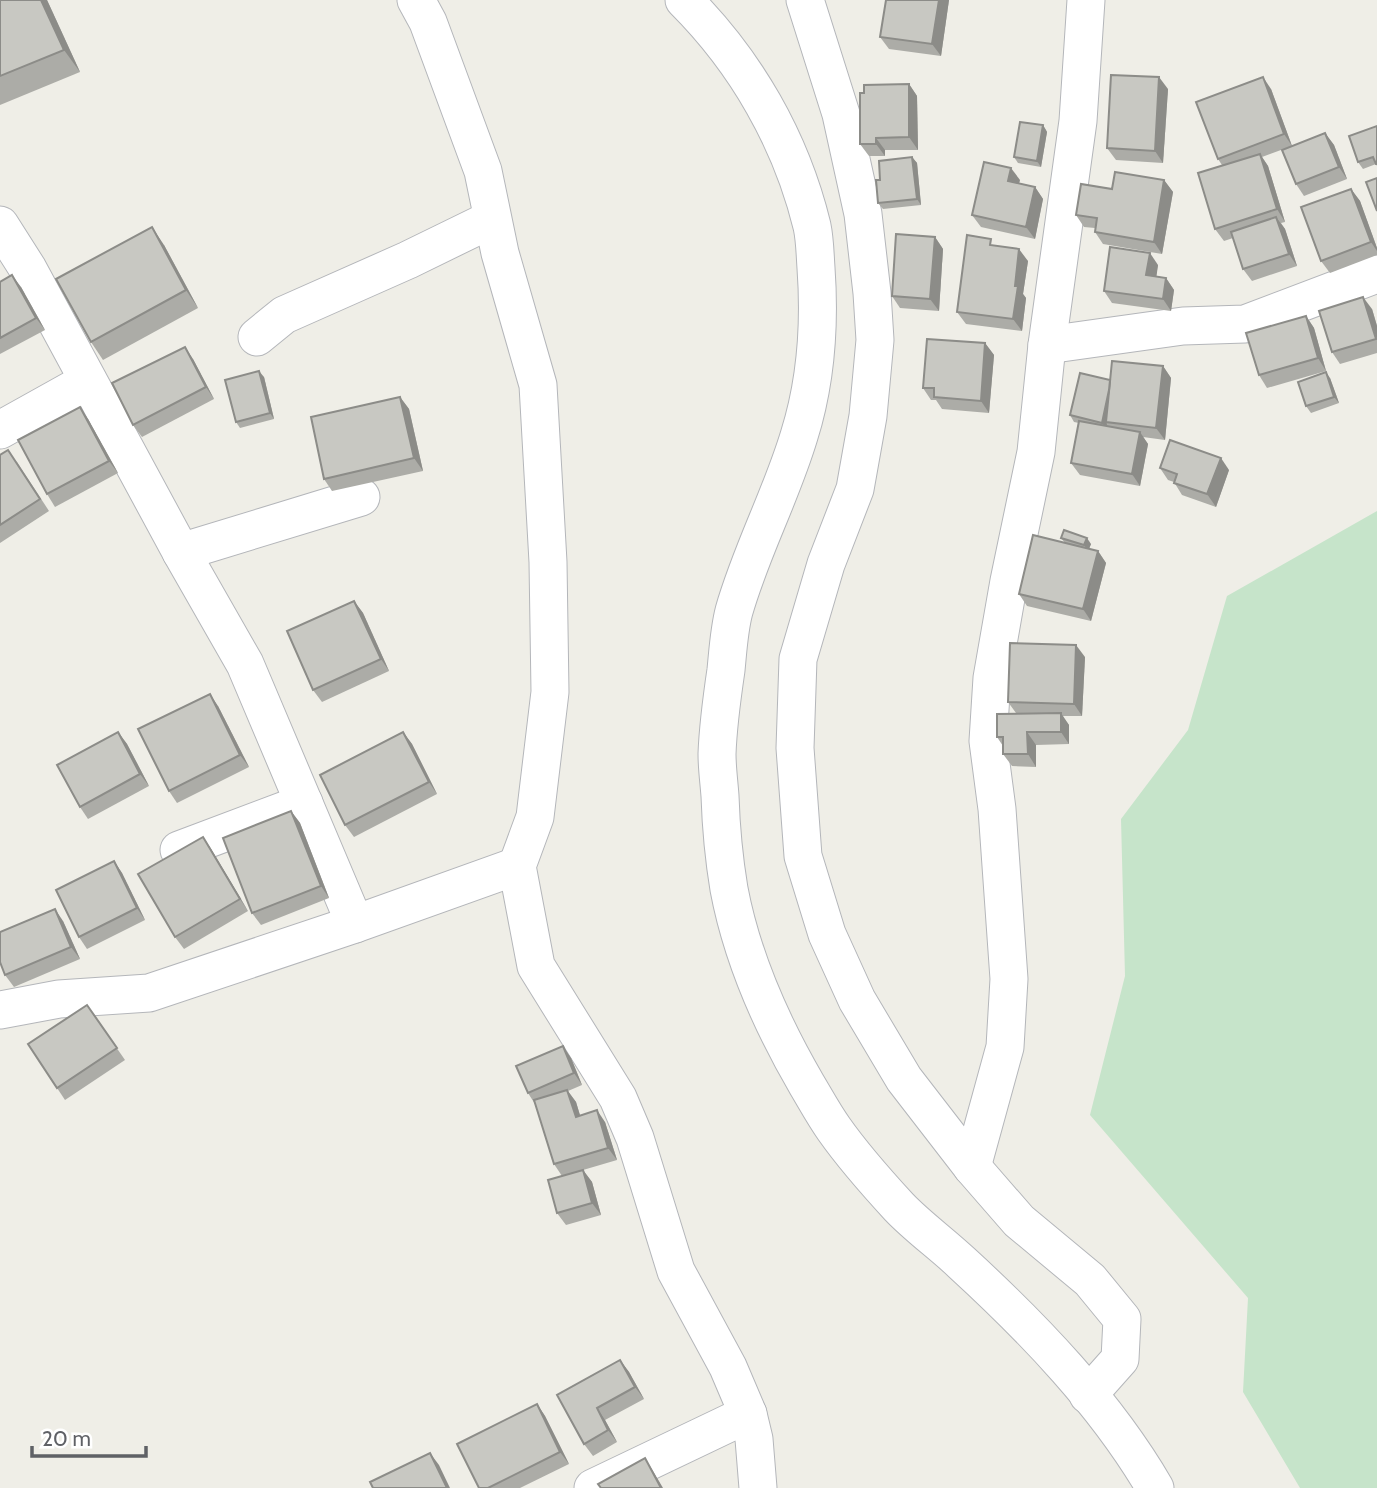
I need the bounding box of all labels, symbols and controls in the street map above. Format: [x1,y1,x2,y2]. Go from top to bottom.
scale bar [32,1414,145,1458]
text: 20 m [42,1426,91,1451]

